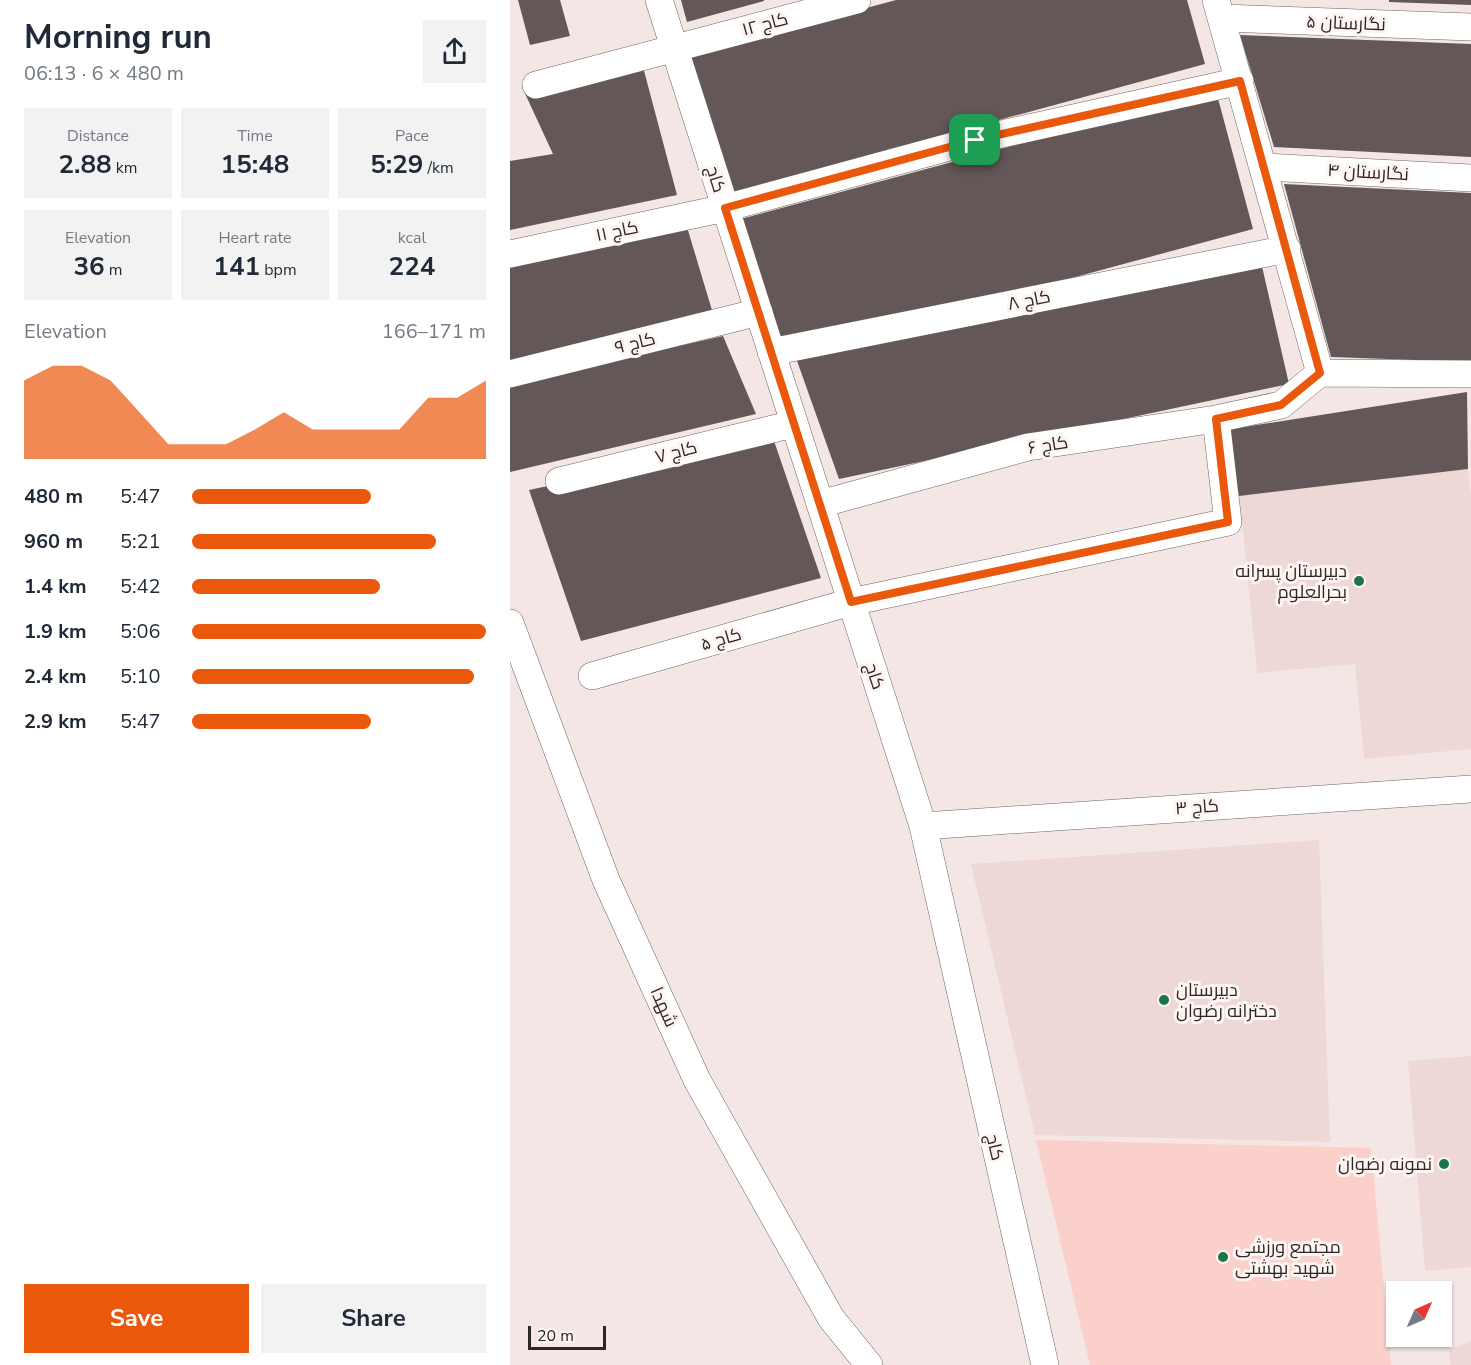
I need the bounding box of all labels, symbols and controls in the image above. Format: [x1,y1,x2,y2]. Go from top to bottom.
street label: کاج ۱۲ [739,6,791,42]
street label: نگارستان ۵ [1306,10,1386,36]
text: Morning run [24,15,212,60]
button: share [423,20,486,83]
text: 06:13 · 6 × 480 m [24,60,184,87]
pin [949,114,1000,165]
icon: arrive [958,123,991,156]
text: Distance [67,125,129,147]
text: Time [237,125,273,147]
text: Pace [395,125,429,147]
text: 2.88 [58,147,112,182]
text: 15:48 [221,147,289,182]
text: 5:29 [370,147,423,182]
text: km [112,157,138,179]
text: /km [423,157,454,179]
street label: نگارستان ۴ [1327,158,1409,186]
street label: کاج [701,163,731,195]
street label: کاج ۱۱ [594,215,640,247]
text: Elevation [65,227,131,249]
text: Heart rate [218,227,292,249]
text: kcal [398,227,426,249]
text: 36 [73,249,105,284]
text: 141 [213,249,260,284]
text: 224 [389,249,435,284]
text: m [105,259,123,281]
text: bpm [260,259,297,281]
street label: کاج ۸ [1006,284,1052,316]
text: Elevation [24,318,107,345]
text: 166–171 m [382,318,486,345]
street label: کاج ۹ [612,326,658,360]
street label: کاج ۶ [1026,430,1070,460]
street label: کاج ۷ [652,435,700,469]
text: 480 m [24,483,83,510]
text: 5:47 [120,483,161,510]
text: 960 m [24,528,83,555]
text: 5:21 [120,528,161,555]
place label: دبیرستان پسرانه بحرالعلوم [1235,559,1347,604]
text: 1.4 km [24,573,87,600]
text: 5:42 [120,573,161,600]
marker: دبیرستان پسرانه بحرالعلوم [1352,574,1366,588]
text: 1.9 km [24,618,87,645]
text: 5:06 [120,618,161,645]
street label: کاج ۵ [698,622,744,656]
street label: کاج [859,659,891,693]
text: 2.4 km [24,663,87,690]
text: 5:10 [120,663,161,690]
text: 2.9 km [24,708,87,735]
text: 5:47 [120,708,161,735]
street label: کاج ۳ [1174,794,1220,820]
place label: دبیرستان دخترانه رضوان [1176,978,1277,1023]
street label: شهدا [645,983,683,1031]
marker: دبیرستان دخترانه رضوان [1157,993,1171,1007]
street label: کاج [980,1131,1010,1163]
place label: نمونه رضوان [1338,1152,1432,1176]
marker: نمونه رضوان [1437,1157,1451,1171]
place label: مجتمع ورزشی شهید بهشتی [1235,1235,1341,1280]
marker: مجتمع ورزشی شهید بهشتی [1216,1250,1230,1264]
north arrow [1386,1281,1452,1347]
map controls [1386,1281,1452,1347]
button: Save [24,1284,249,1353]
button: Share [261,1284,486,1353]
scale bar [528,1323,606,1350]
text: 20 m [537,1325,574,1347]

